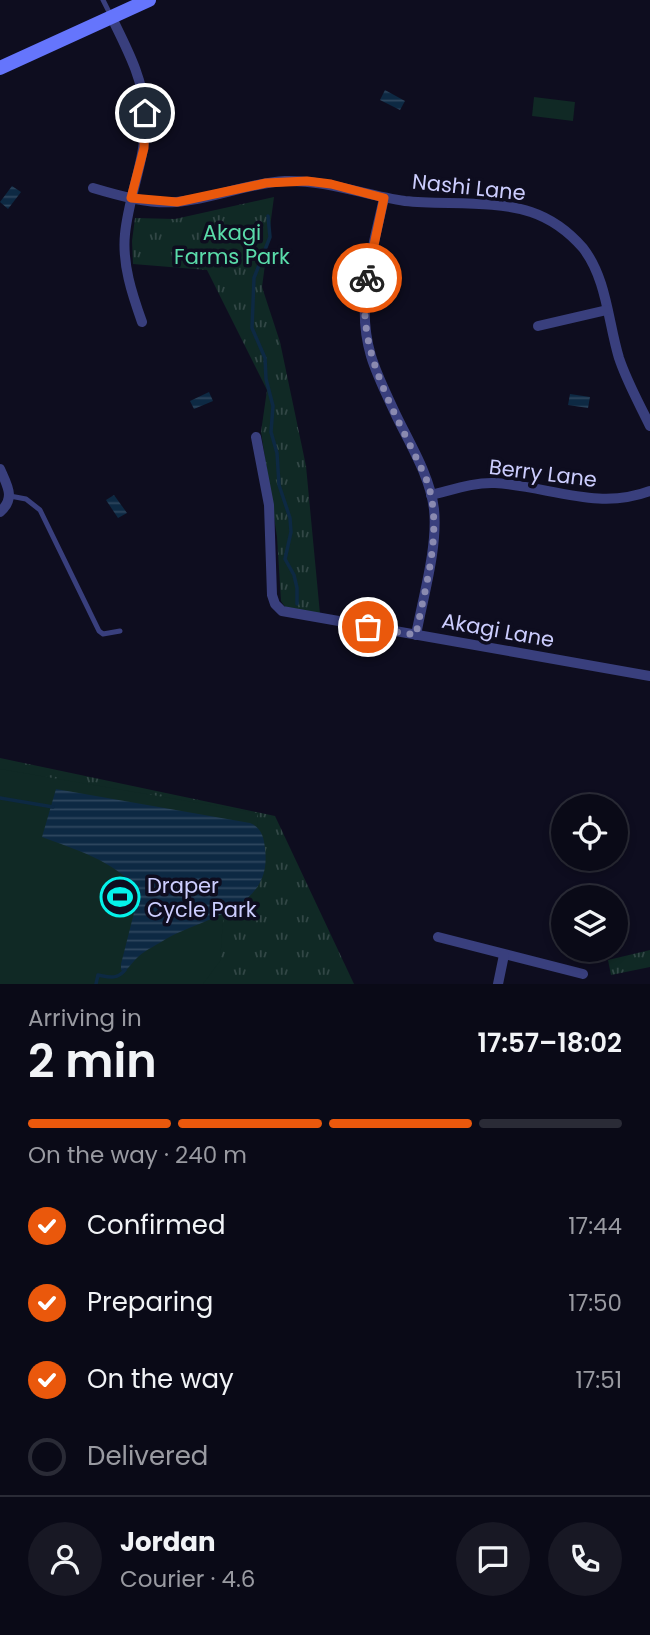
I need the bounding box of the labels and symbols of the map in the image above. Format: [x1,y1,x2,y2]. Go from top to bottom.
pin [115,83,175,143]
street label: Nashi Lane [411,167,527,207]
park label: Akagi Farms Park [174,218,290,271]
courier [332,243,402,313]
street label: Berry Lane [487,452,599,494]
pin [338,597,398,657]
street label: Akagi Lane [439,606,557,654]
place label: Draper Cycle Park [147,871,257,924]
sports icon: Draper Cycle Park [99,876,141,918]

